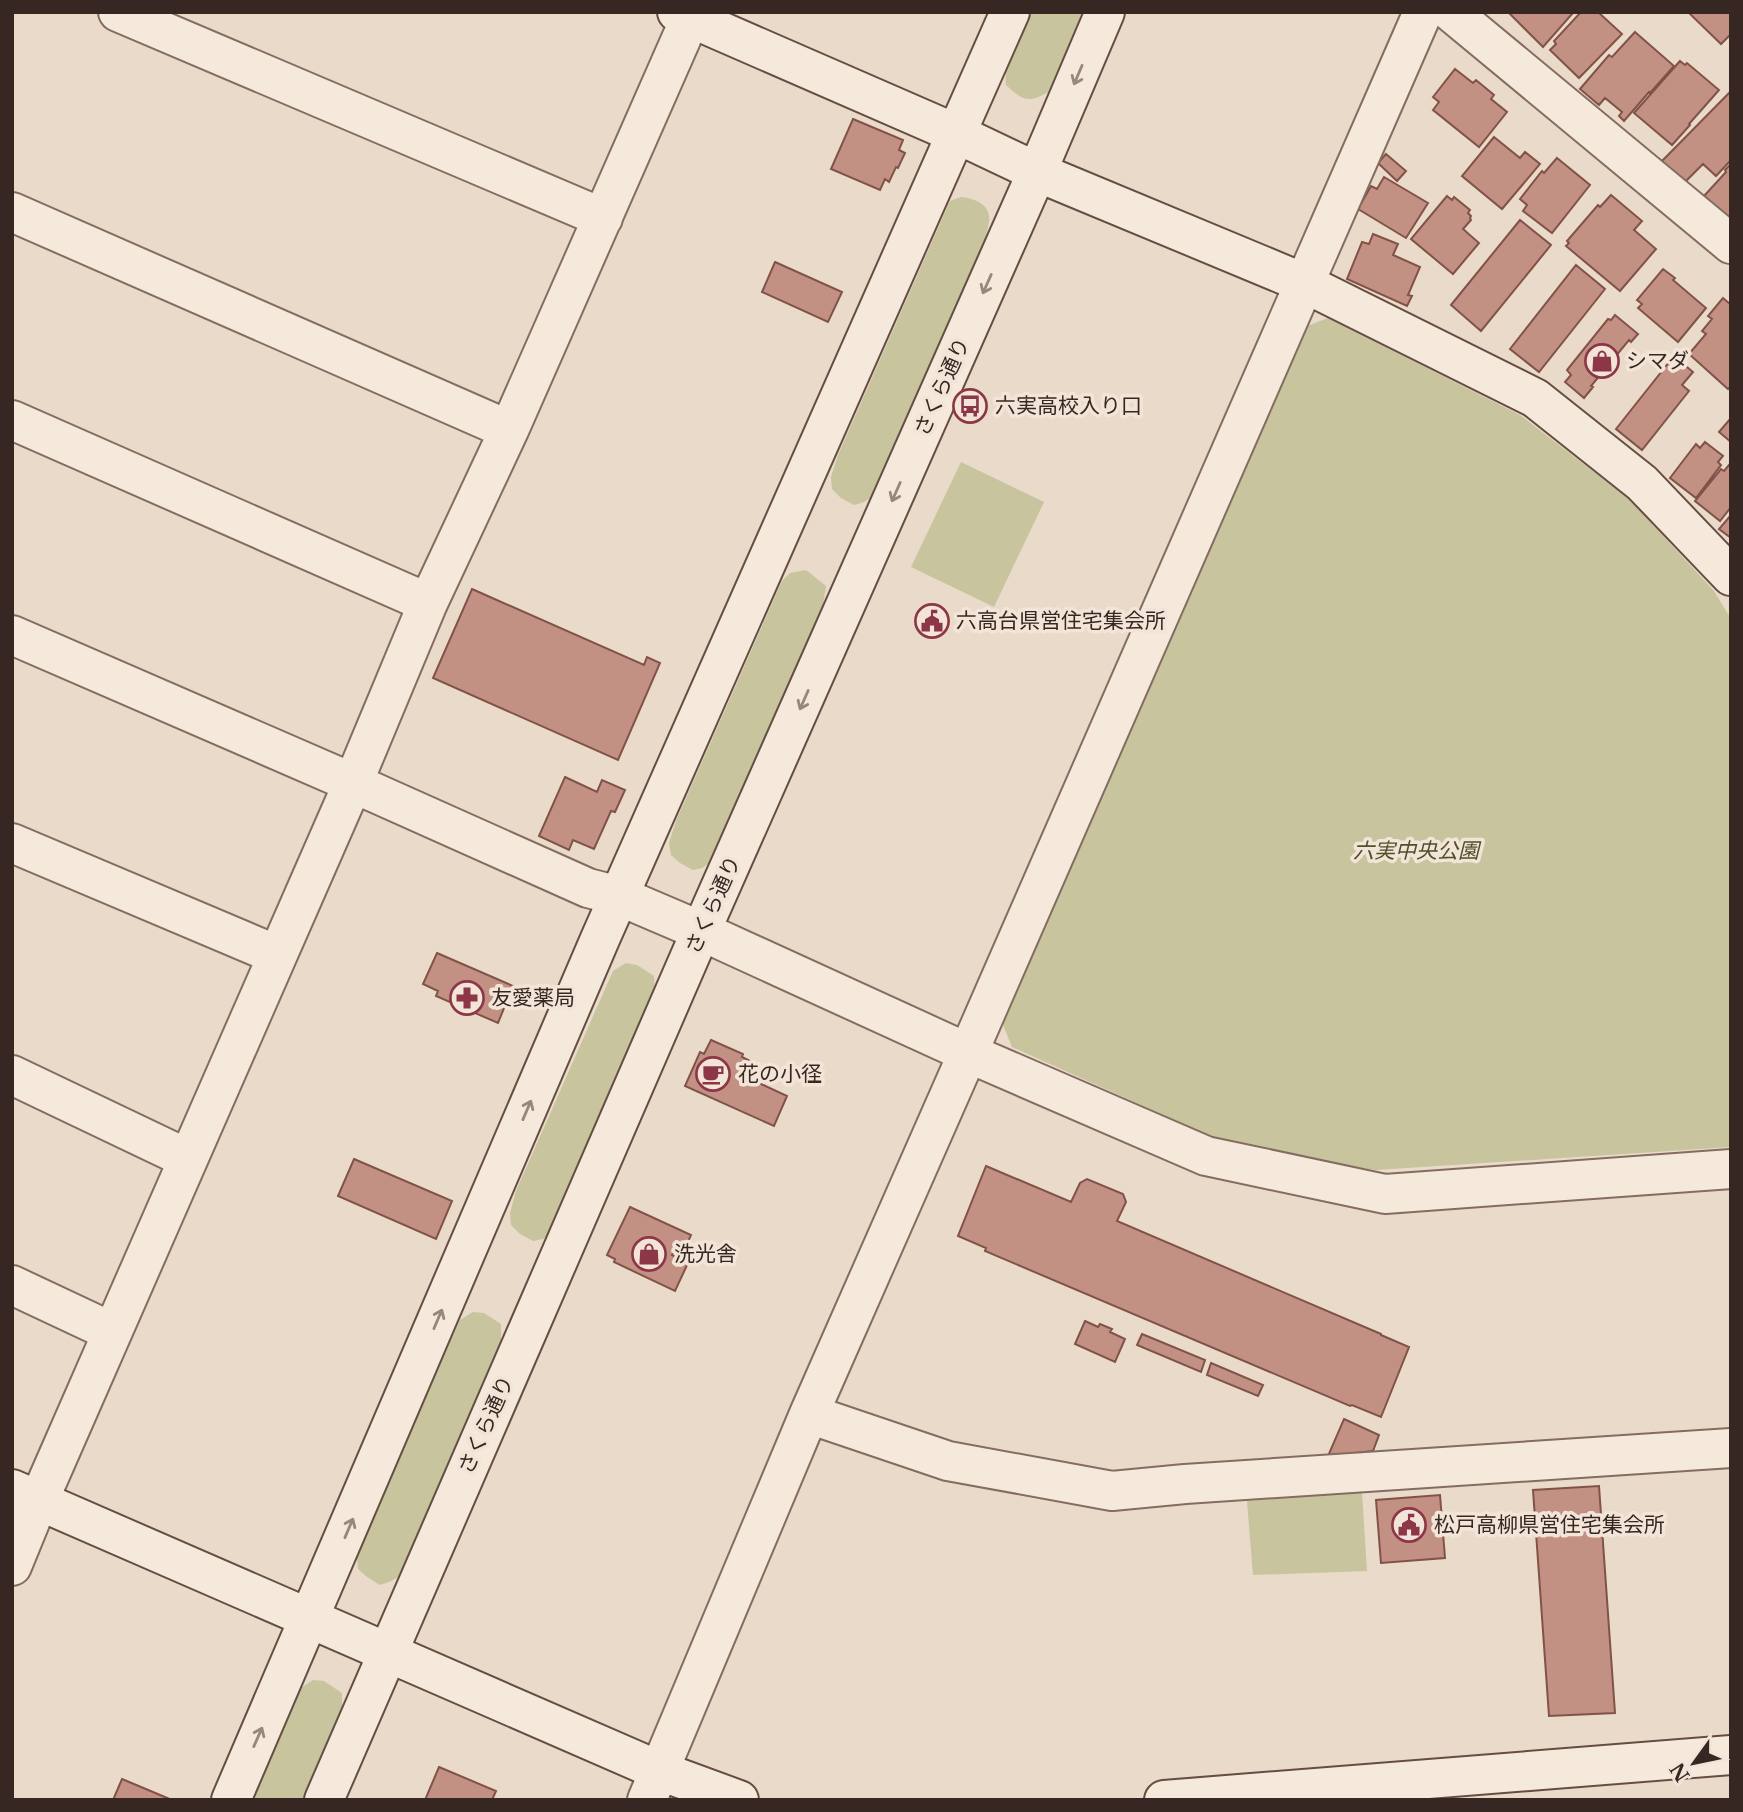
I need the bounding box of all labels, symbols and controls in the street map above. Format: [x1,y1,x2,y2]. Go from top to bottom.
one-way arrow [1071,64,1084,85]
one-way arrow [980,273,993,294]
street label: さくら通り [909,334,975,440]
shop icon: シマダ [1583,342,1621,380]
place label: シマダ [1626,348,1689,374]
bus stop icon: 六実高校入り口 [951,387,989,425]
place label: 六実高校入り口 [995,393,1142,419]
one-way arrow [889,481,902,502]
public building icon: 六高台県営住宅集会所 [913,602,951,640]
place label: 六高台県営住宅集会所 [956,608,1166,634]
one-way arrow [797,689,810,710]
park label: 六実中央公園 [1353,838,1482,864]
street label: さくら通り [680,852,746,958]
pharmacy icon: 友愛薬局 [448,979,486,1017]
place label: 友愛薬局 [491,985,575,1011]
cafe icon: 花の小径 [694,1055,732,1093]
place label: 花の小径 [738,1061,822,1087]
one-way arrow [522,1100,535,1121]
shop icon: 洗光舎 [630,1235,668,1273]
place label: 洗光舎 [674,1241,737,1267]
one-way arrow [432,1309,445,1330]
street label: さくら通り [453,1372,519,1478]
public building icon: 松戸高柳県営住宅集会所 [1390,1506,1428,1544]
place label: 松戸高柳県営住宅集会所 [1434,1512,1665,1538]
one-way arrow [343,1518,356,1540]
one-way arrow [253,1727,266,1748]
north arrow [1659,1728,1729,1798]
text: N [1666,1758,1695,1786]

